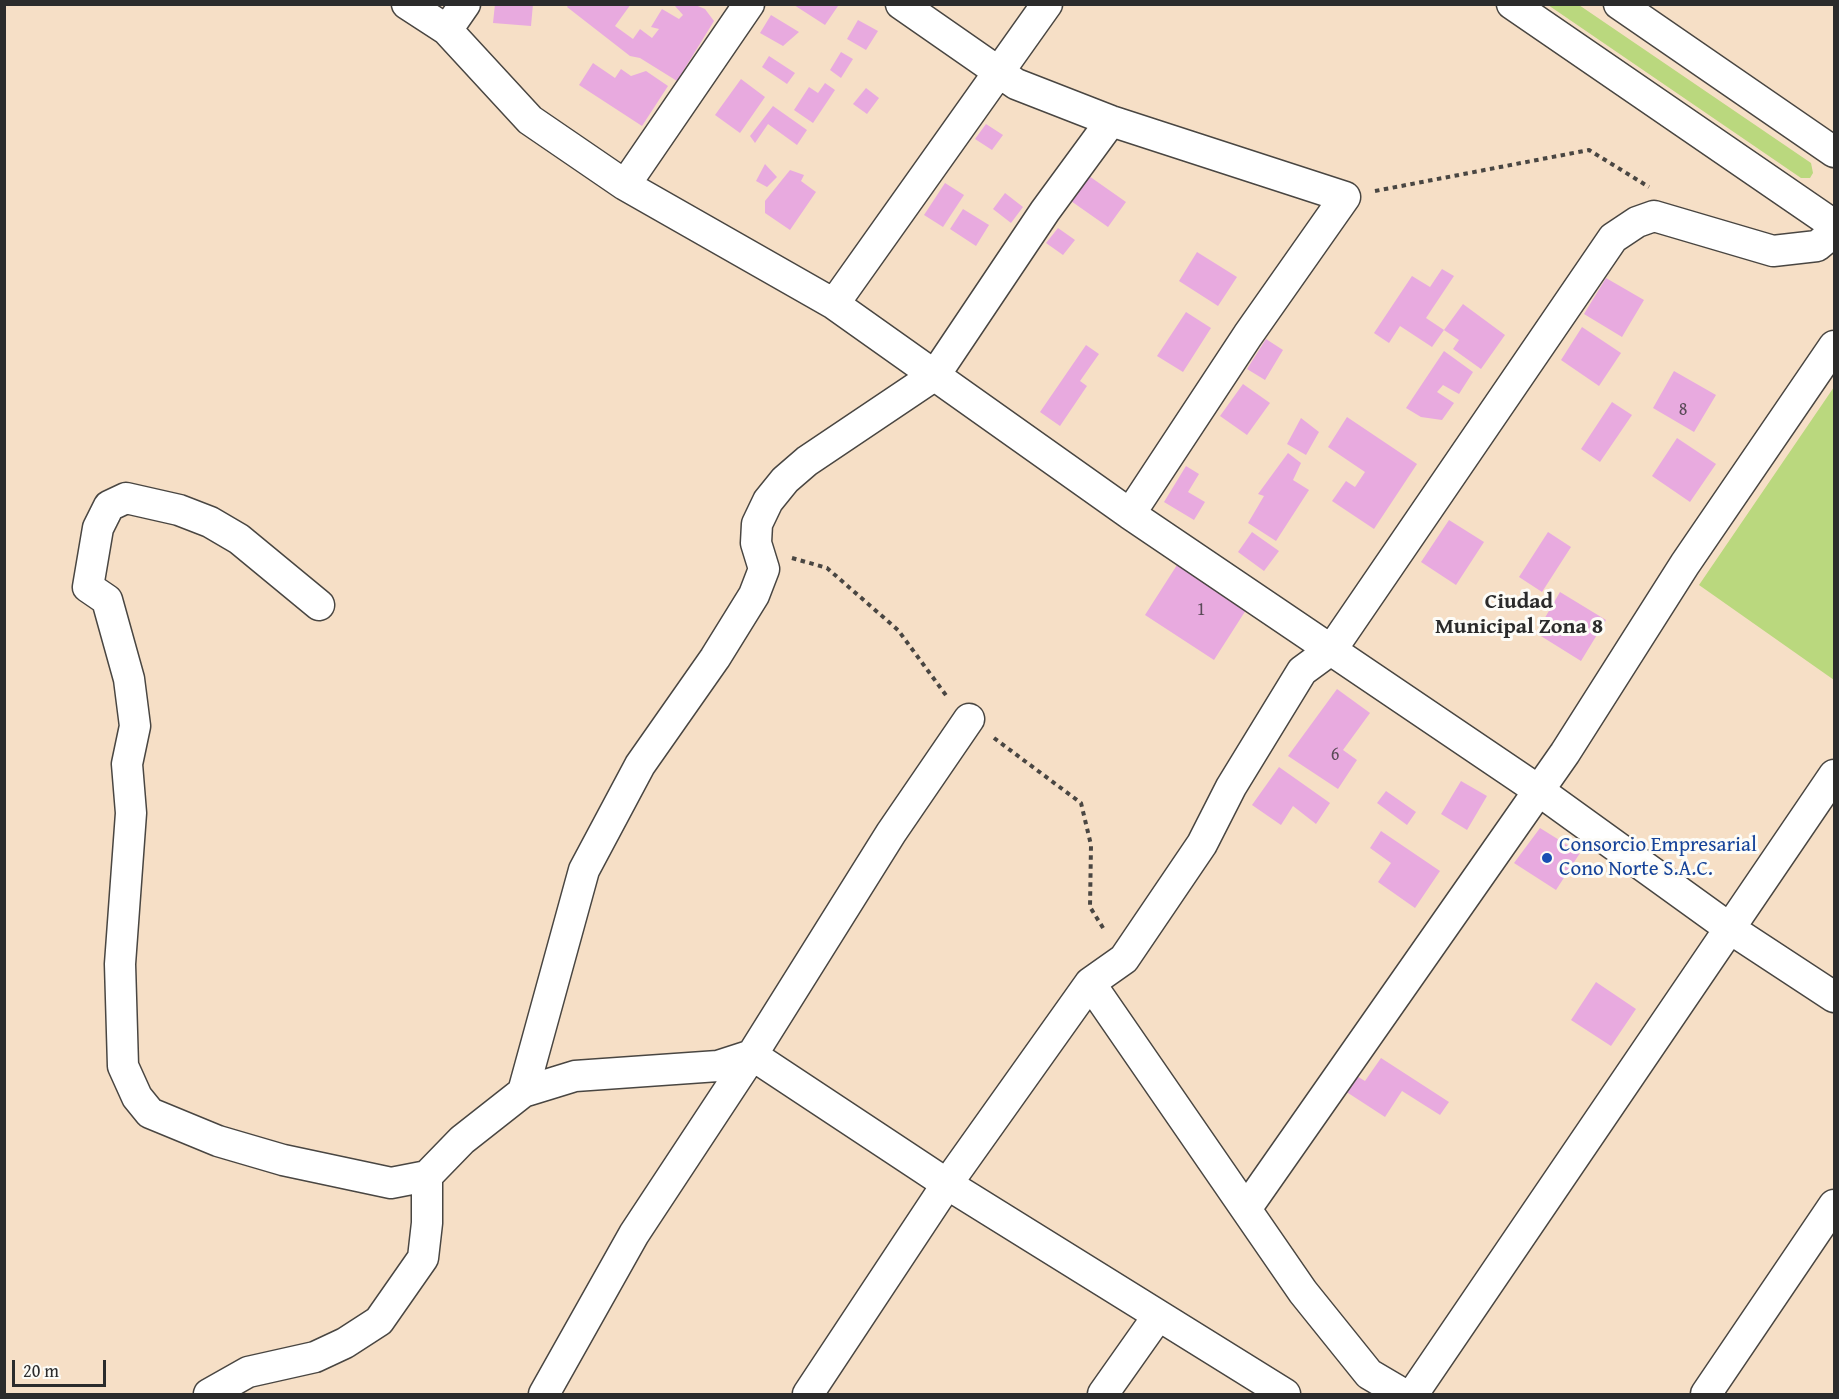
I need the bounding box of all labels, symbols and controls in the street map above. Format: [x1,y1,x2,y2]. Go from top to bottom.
house number: 8 [1679,399,1687,421]
district label: Ciudad Municipal Zona 8 [1435,589,1603,640]
house number: 1 [1197,599,1205,621]
house number: 6 [1331,744,1339,766]
place label: Consorcio Empresarial Cono Norte S.A.C. [1559,833,1757,883]
marker: Consorcio Empresarial Cono Norte S.A.C. [1540,851,1554,865]
scale bar [15,1348,110,1386]
text: 20 m [23,1357,59,1384]

